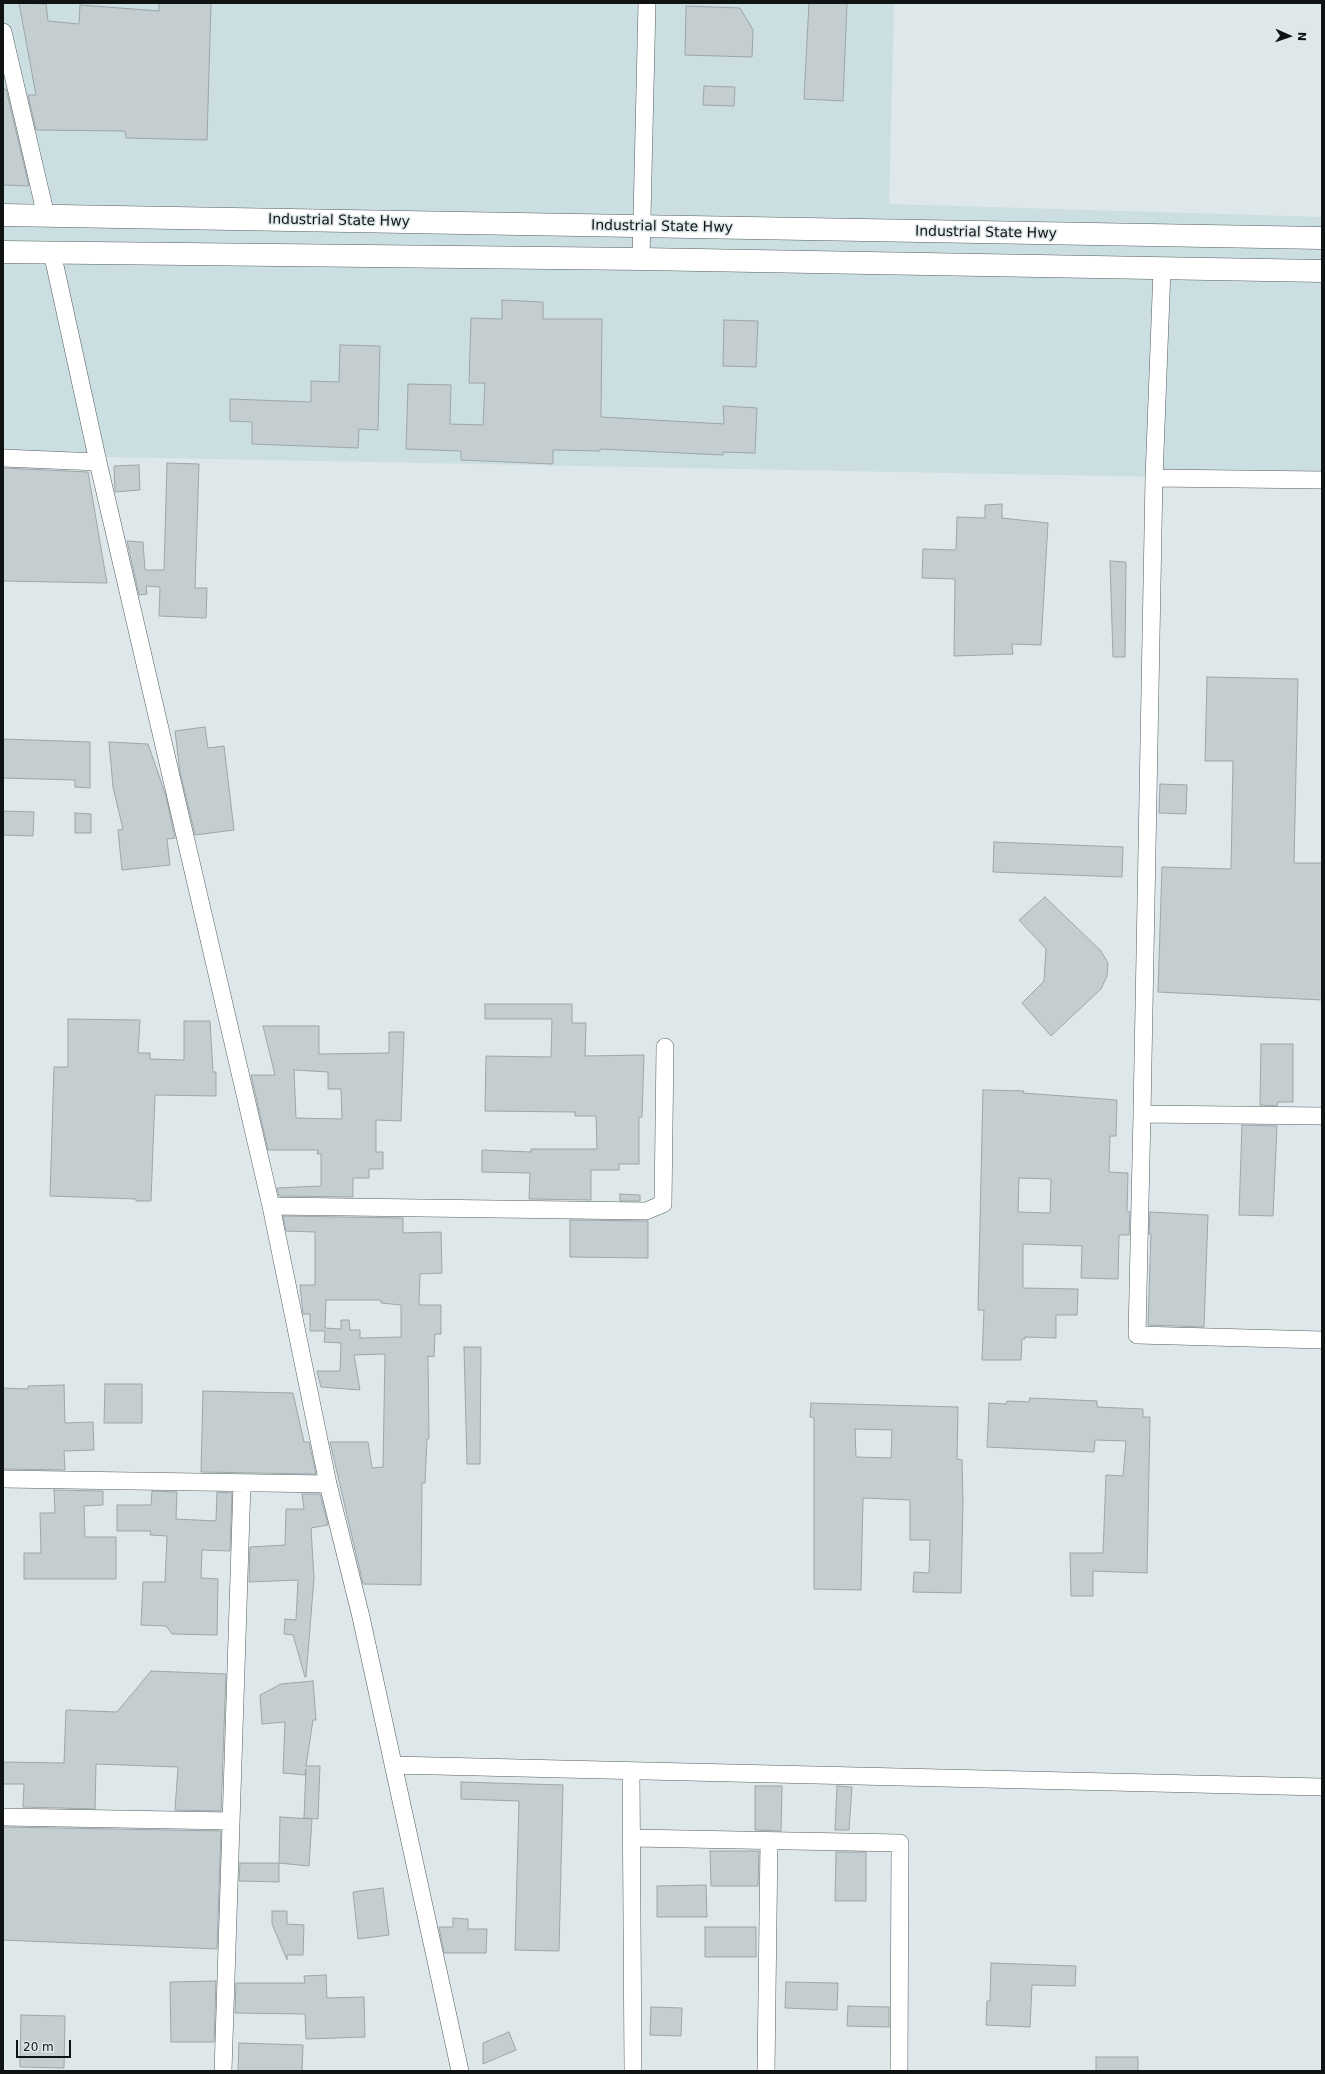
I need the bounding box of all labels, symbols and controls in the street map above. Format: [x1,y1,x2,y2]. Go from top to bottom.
north arrow [1269,16,1309,56]
text: N [1295,32,1308,41]
street label: Industrial State Hwy [268,211,410,231]
street label: Industrial State Hwy [591,217,733,237]
street label: Industrial State Hwy [915,223,1057,243]
scale bar [18,2032,73,2058]
text: 20 m [23,2040,54,2054]

